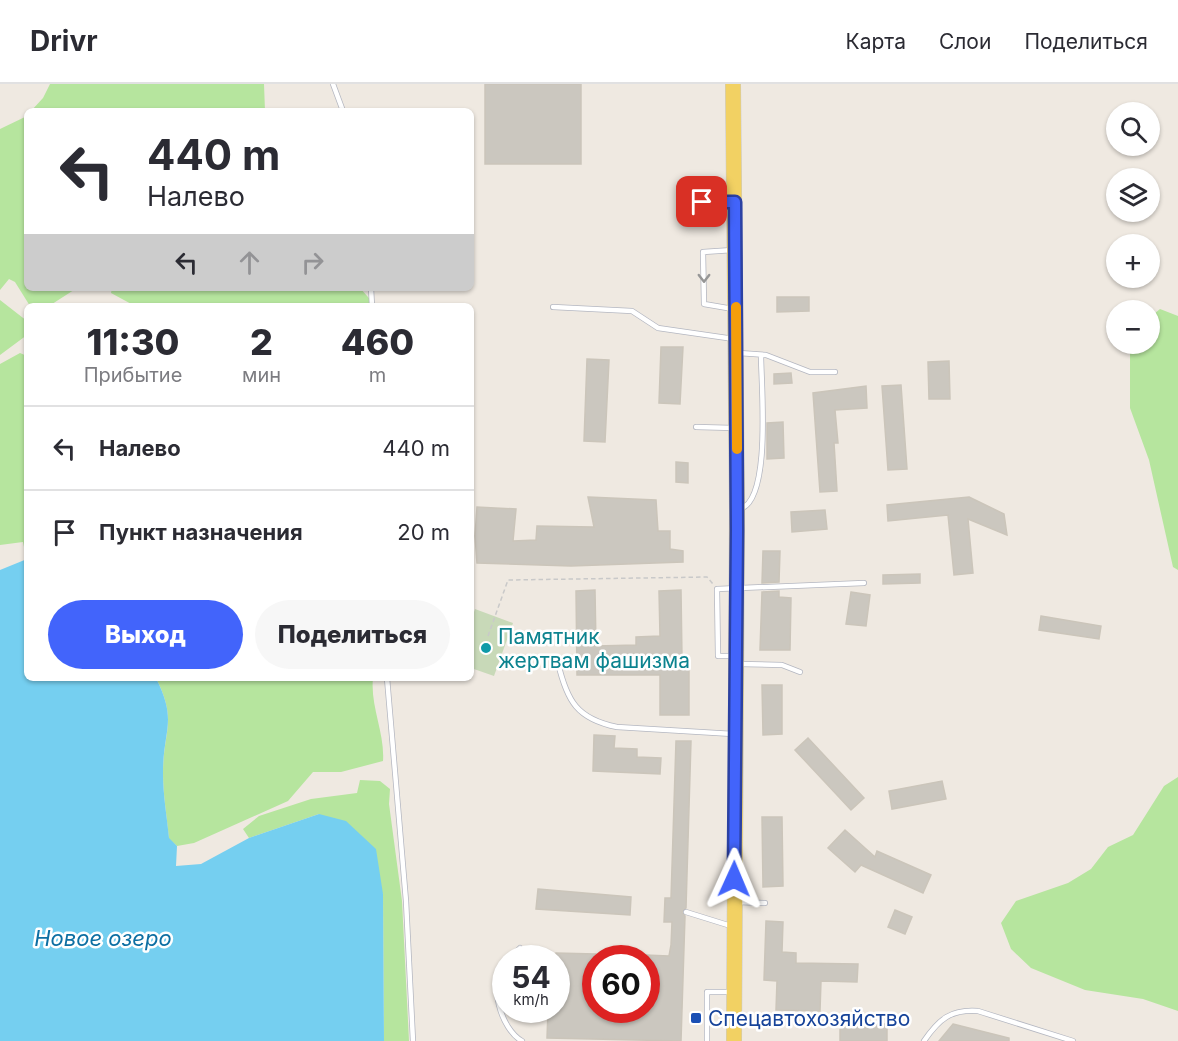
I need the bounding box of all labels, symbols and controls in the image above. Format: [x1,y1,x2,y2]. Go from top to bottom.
text: Drivr [30,24,98,58]
text: Карта [846,29,906,54]
text: Слои [939,29,991,54]
text: Поделиться [1024,29,1148,54]
map controls [1106,102,1160,354]
button: search [1106,102,1160,156]
text: 440 m [147,129,280,180]
icon: left [48,132,126,210]
button: layers [1106,168,1160,222]
pin [676,176,727,227]
text: Налево [147,180,245,213]
icon: arrive [685,185,718,218]
button: + [1106,234,1160,288]
icon: left [170,246,203,279]
icon: ahead [233,246,266,279]
icon: right [296,246,329,279]
one-way arrow [698,274,710,283]
button: − [1106,300,1160,354]
text: 11:30 [86,320,180,364]
text: 2 [250,320,273,364]
text: 460 [341,320,414,364]
text: Прибытие [84,363,182,387]
text: мин [242,363,281,387]
text: m [369,363,386,387]
icon: left [48,432,81,465]
text: Налево [99,435,181,461]
text: 440 m [382,435,450,461]
icon: arrive [48,516,81,549]
text: Пункт назначения [99,519,303,545]
text: 20 m [397,519,450,545]
button: Выход [48,600,243,669]
button: Поделиться [255,600,450,669]
place label: Памятник жертвам фашизма [498,624,690,673]
marker: Памятник жертвам фашизма [479,641,493,655]
position arrow [702,847,766,911]
water label: Новое озеро [34,925,172,951]
speed limit sign: 60 [582,945,660,1023]
text: 54 [511,959,551,995]
text: km/h [513,990,549,1009]
place label: Спецавтохозяйство [708,1006,910,1031]
marker: Спецавтохозяйство [689,1011,703,1025]

